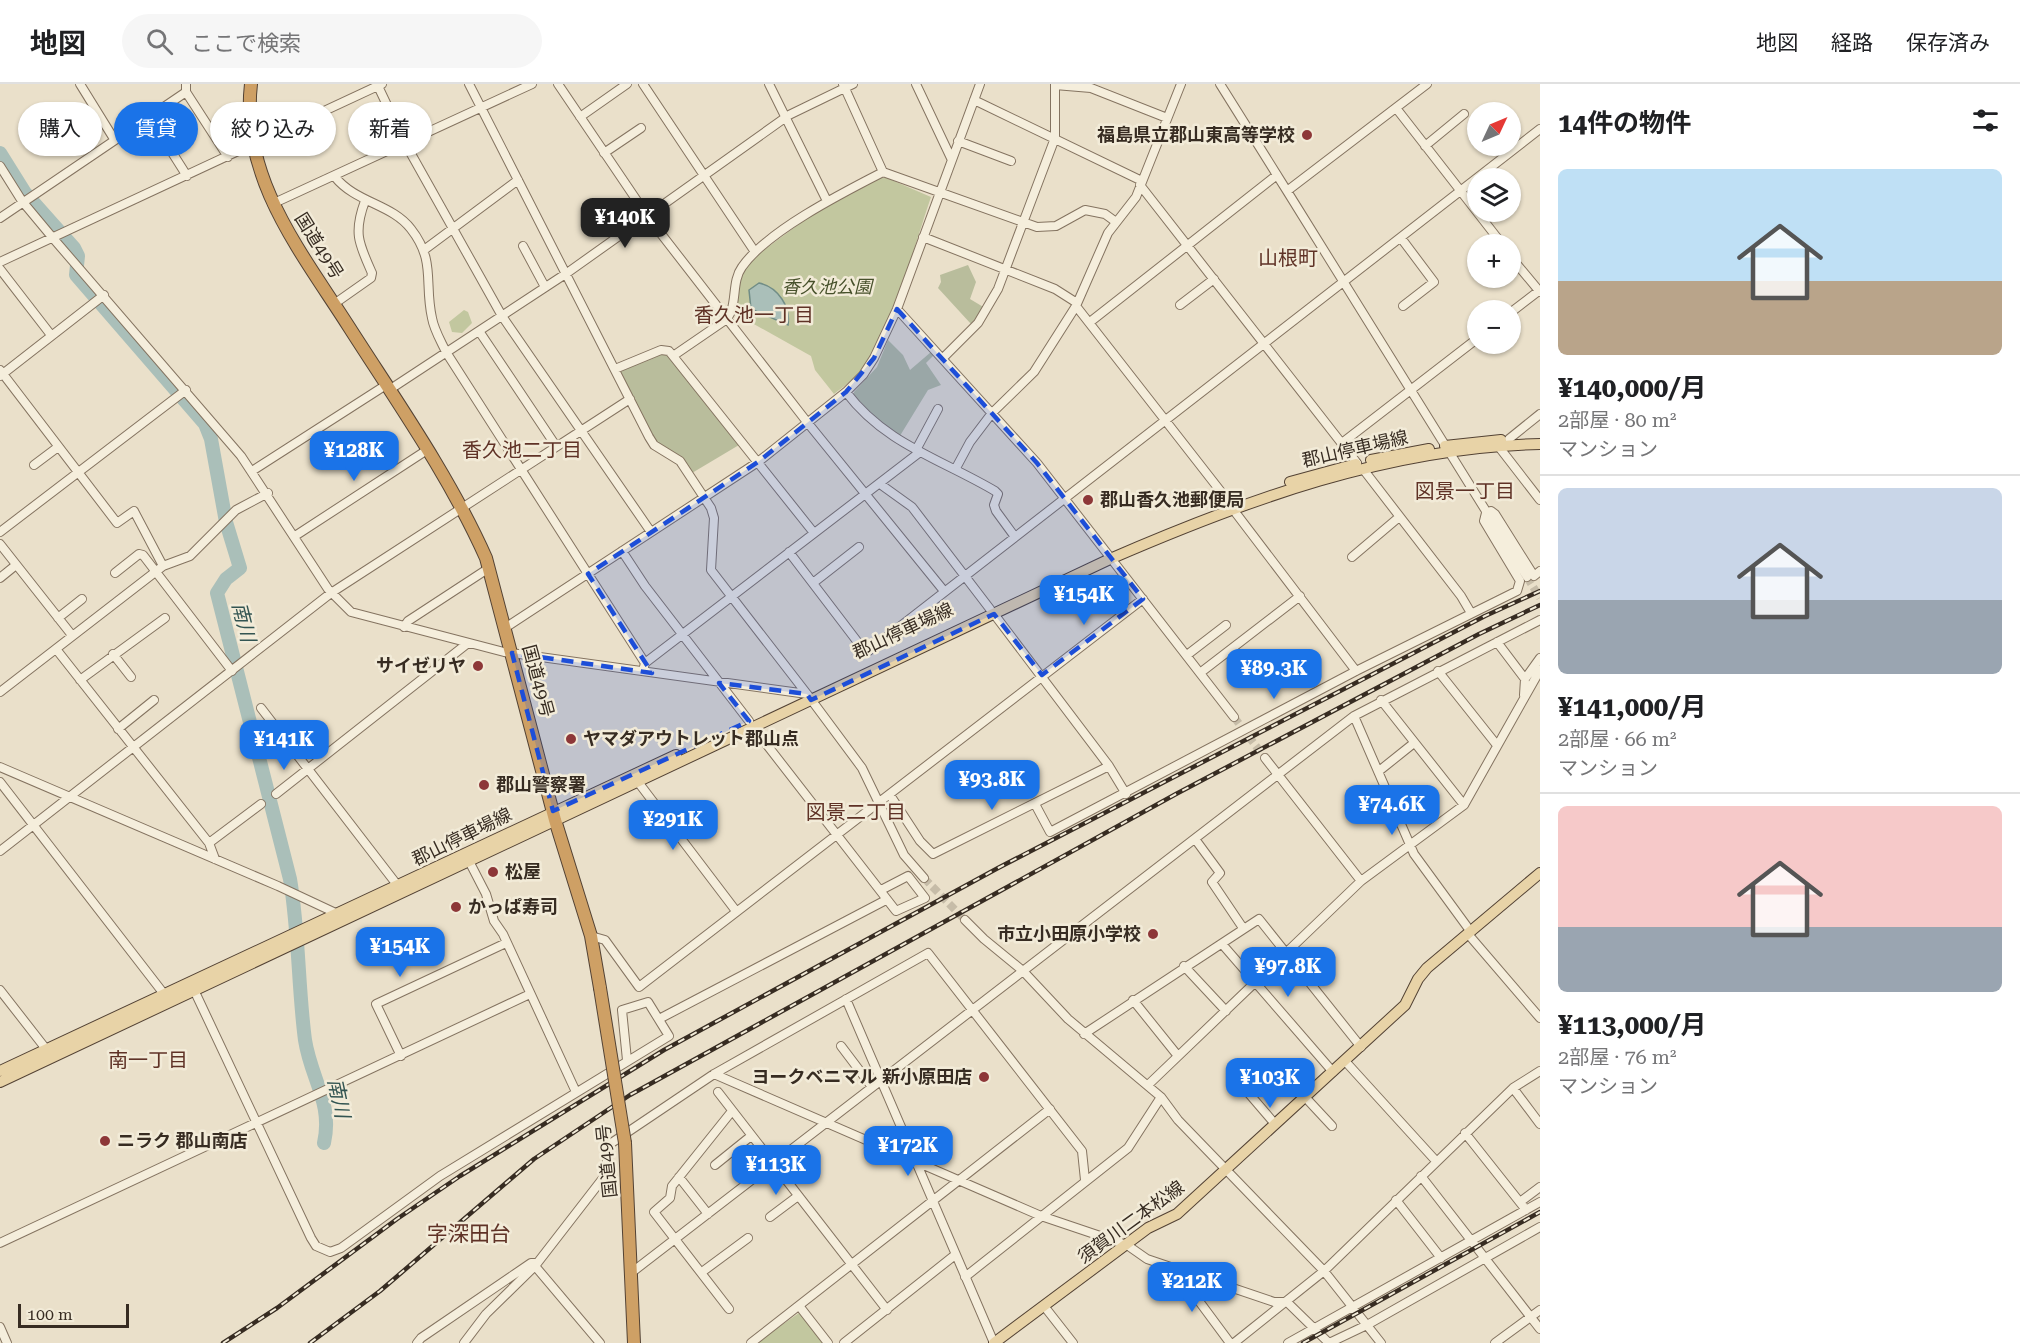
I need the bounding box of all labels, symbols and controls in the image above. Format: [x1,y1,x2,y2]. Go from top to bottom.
search box [122,14,542,68]
icon: search [143,25,176,58]
text: 地図 [30,27,86,60]
text: ここで検索 [191,31,301,56]
text: 地図 [1756,31,1798,55]
text: 経路 [1831,31,1873,55]
text: 保存済み [1906,31,1990,55]
chip: 購入 [18,102,102,156]
chip: 賃貸 [114,102,198,156]
chip: 絞り込み [210,102,336,156]
chip: 新着 [348,102,432,156]
north arrow [1467,102,1521,156]
map controls [1467,102,1521,354]
icon: filters [1969,104,2002,137]
text: 14件の物件 [1558,108,1691,138]
place label: 福島県立郡山東高等学校 [1097,124,1295,145]
marker: 福島県立郡山東高等学校 [1300,128,1314,142]
button: layers [1467,168,1521,222]
pin: ¥140K [583,198,667,249]
text: ¥140K [595,205,655,229]
icon: home [1726,208,1834,316]
street label: 国道49号 [291,209,348,283]
button: + [1467,234,1521,288]
district label: 山根町 [1258,246,1318,270]
park label: 香久池公園 [782,276,875,297]
button: − [1467,300,1521,354]
district label: 香久池一丁目 [694,303,814,327]
text: ¥140,000/月 [1558,373,1706,403]
text: 2部屋 · 80 m² [1558,408,1677,432]
street label: 郡山停車場線 [1300,426,1410,471]
pin: ¥128K [312,431,396,482]
text: マンション [1558,437,1658,461]
text: ¥128K [324,438,384,462]
district label: 香久池二丁目 [462,438,582,462]
district label: 図景一丁目 [1415,479,1515,503]
place label: 郡山香久池郵便局 [1100,489,1244,510]
marker: 郡山香久池郵便局 [1081,493,1095,507]
icon: home [1726,527,1834,635]
pin: ¥154K [1042,575,1126,626]
text: ¥154K [1054,582,1114,606]
street label: 郡山停車場線 [849,598,956,663]
water label: 南川 [228,600,261,646]
street label: 国道49号 [519,642,558,719]
pin: ¥89.3K [1225,649,1323,700]
place label: サイゼリヤ [376,655,466,676]
text: ¥89.3K [1241,656,1307,680]
marker: サイゼリヤ [471,659,485,673]
text: ¥141,000/月 [1558,692,1706,722]
pin: ¥141K [242,720,326,771]
text: ¥141K [254,727,314,751]
text: 2部屋 · 66 m² [1558,727,1677,751]
place label: ヤマダアウトレット郡山点 [583,728,799,749]
marker: ヤマダアウトレット郡山点 [564,732,578,746]
text: マンション [1558,756,1658,780]
pin: ¥93.8K [943,760,1041,811]
text: ¥93.8K [959,767,1025,791]
place label: 郡山警察署 [496,774,586,795]
marker: 郡山警察署 [477,778,491,792]
pin: ¥74.6K [1343,785,1441,836]
text: ¥74.6K [1359,792,1425,816]
pin: ¥291K [631,800,715,851]
district label: 図景二丁目 [806,800,906,824]
street label: 郡山停車場線 [409,803,515,870]
text: ¥291K [643,807,703,831]
icon: home [1726,845,1834,953]
place label: 松屋 [505,861,541,882]
marker: 松屋 [486,865,500,879]
place label: かっぱ寿司 [468,896,558,917]
marker: かっぱ寿司 [449,900,463,914]
place label: 市立小田原小学校 [997,923,1141,944]
pin: ¥154K [358,927,442,978]
marker: 市立小田原小学校 [1146,927,1160,941]
text: ¥154K [370,934,430,958]
pin: ¥97.8K [1239,947,1337,998]
text: ¥97.8K [1255,954,1321,978]
text: ¥113,000/月 [1558,1010,1706,1040]
text: 2部屋 · 76 m² [1558,1045,1677,1069]
district label: 南一丁目 [108,1048,188,1072]
pin: ¥103K [1228,1058,1312,1109]
text: ¥103K [1240,1065,1300,1089]
place label: ヨークベニマル 新小原田店 [751,1066,972,1087]
marker: ヨークベニマル 新小原田店 [977,1070,991,1084]
text: マンション [1558,1074,1658,1098]
water label: 南川 [323,1076,355,1122]
street label: 国道49号 [592,1123,621,1199]
pin: ¥172K [866,1126,950,1177]
place label: ニラク 郡山南店 [117,1130,248,1151]
text: ¥172K [878,1133,938,1157]
marker: ニラク 郡山南店 [98,1134,112,1148]
pin: ¥113K [734,1145,818,1196]
text: ¥113K [746,1152,806,1176]
street label: 須賀川二本松線 [1074,1176,1188,1267]
district label: 字深田台 [427,1222,511,1246]
pin: ¥212K [1150,1262,1234,1313]
text: ¥212K [1162,1269,1222,1293]
scale bar [18,1301,129,1328]
text: 100 m [27,1305,73,1324]

